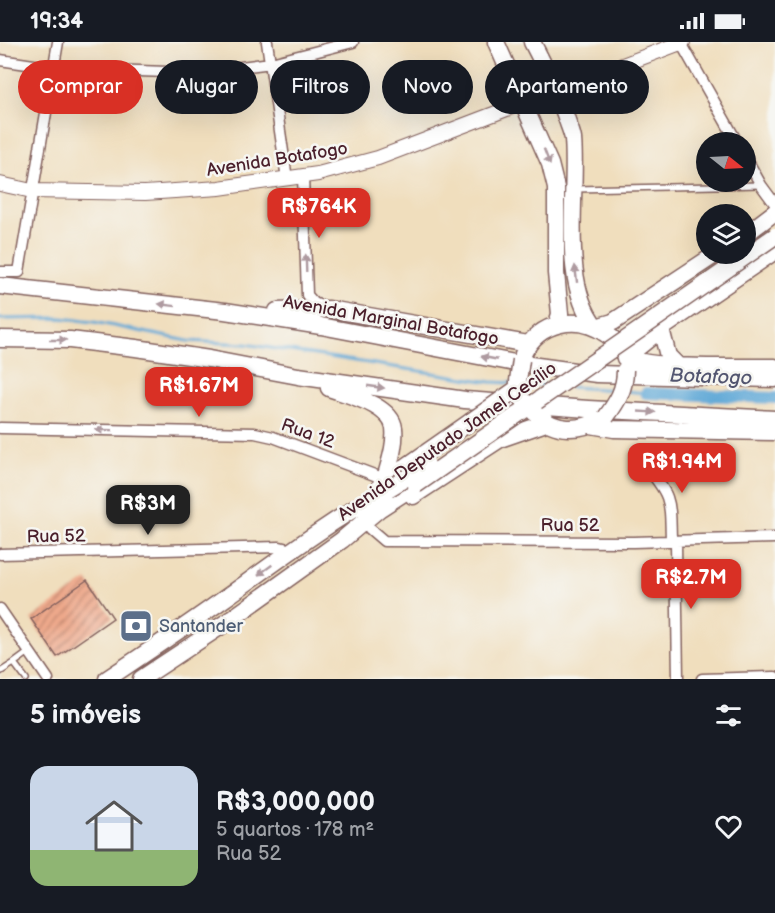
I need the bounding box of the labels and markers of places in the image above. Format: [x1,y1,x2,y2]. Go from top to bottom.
pin: R$764K [270,188,368,239]
pin: R$1.67M [144,367,254,418]
pin: R$1.94M [627,443,737,494]
pin: R$3M [112,485,184,536]
pin: R$2.7M [642,559,740,610]
bank icon: Santander [118,608,154,644]
place label: Santander [159,616,244,637]

